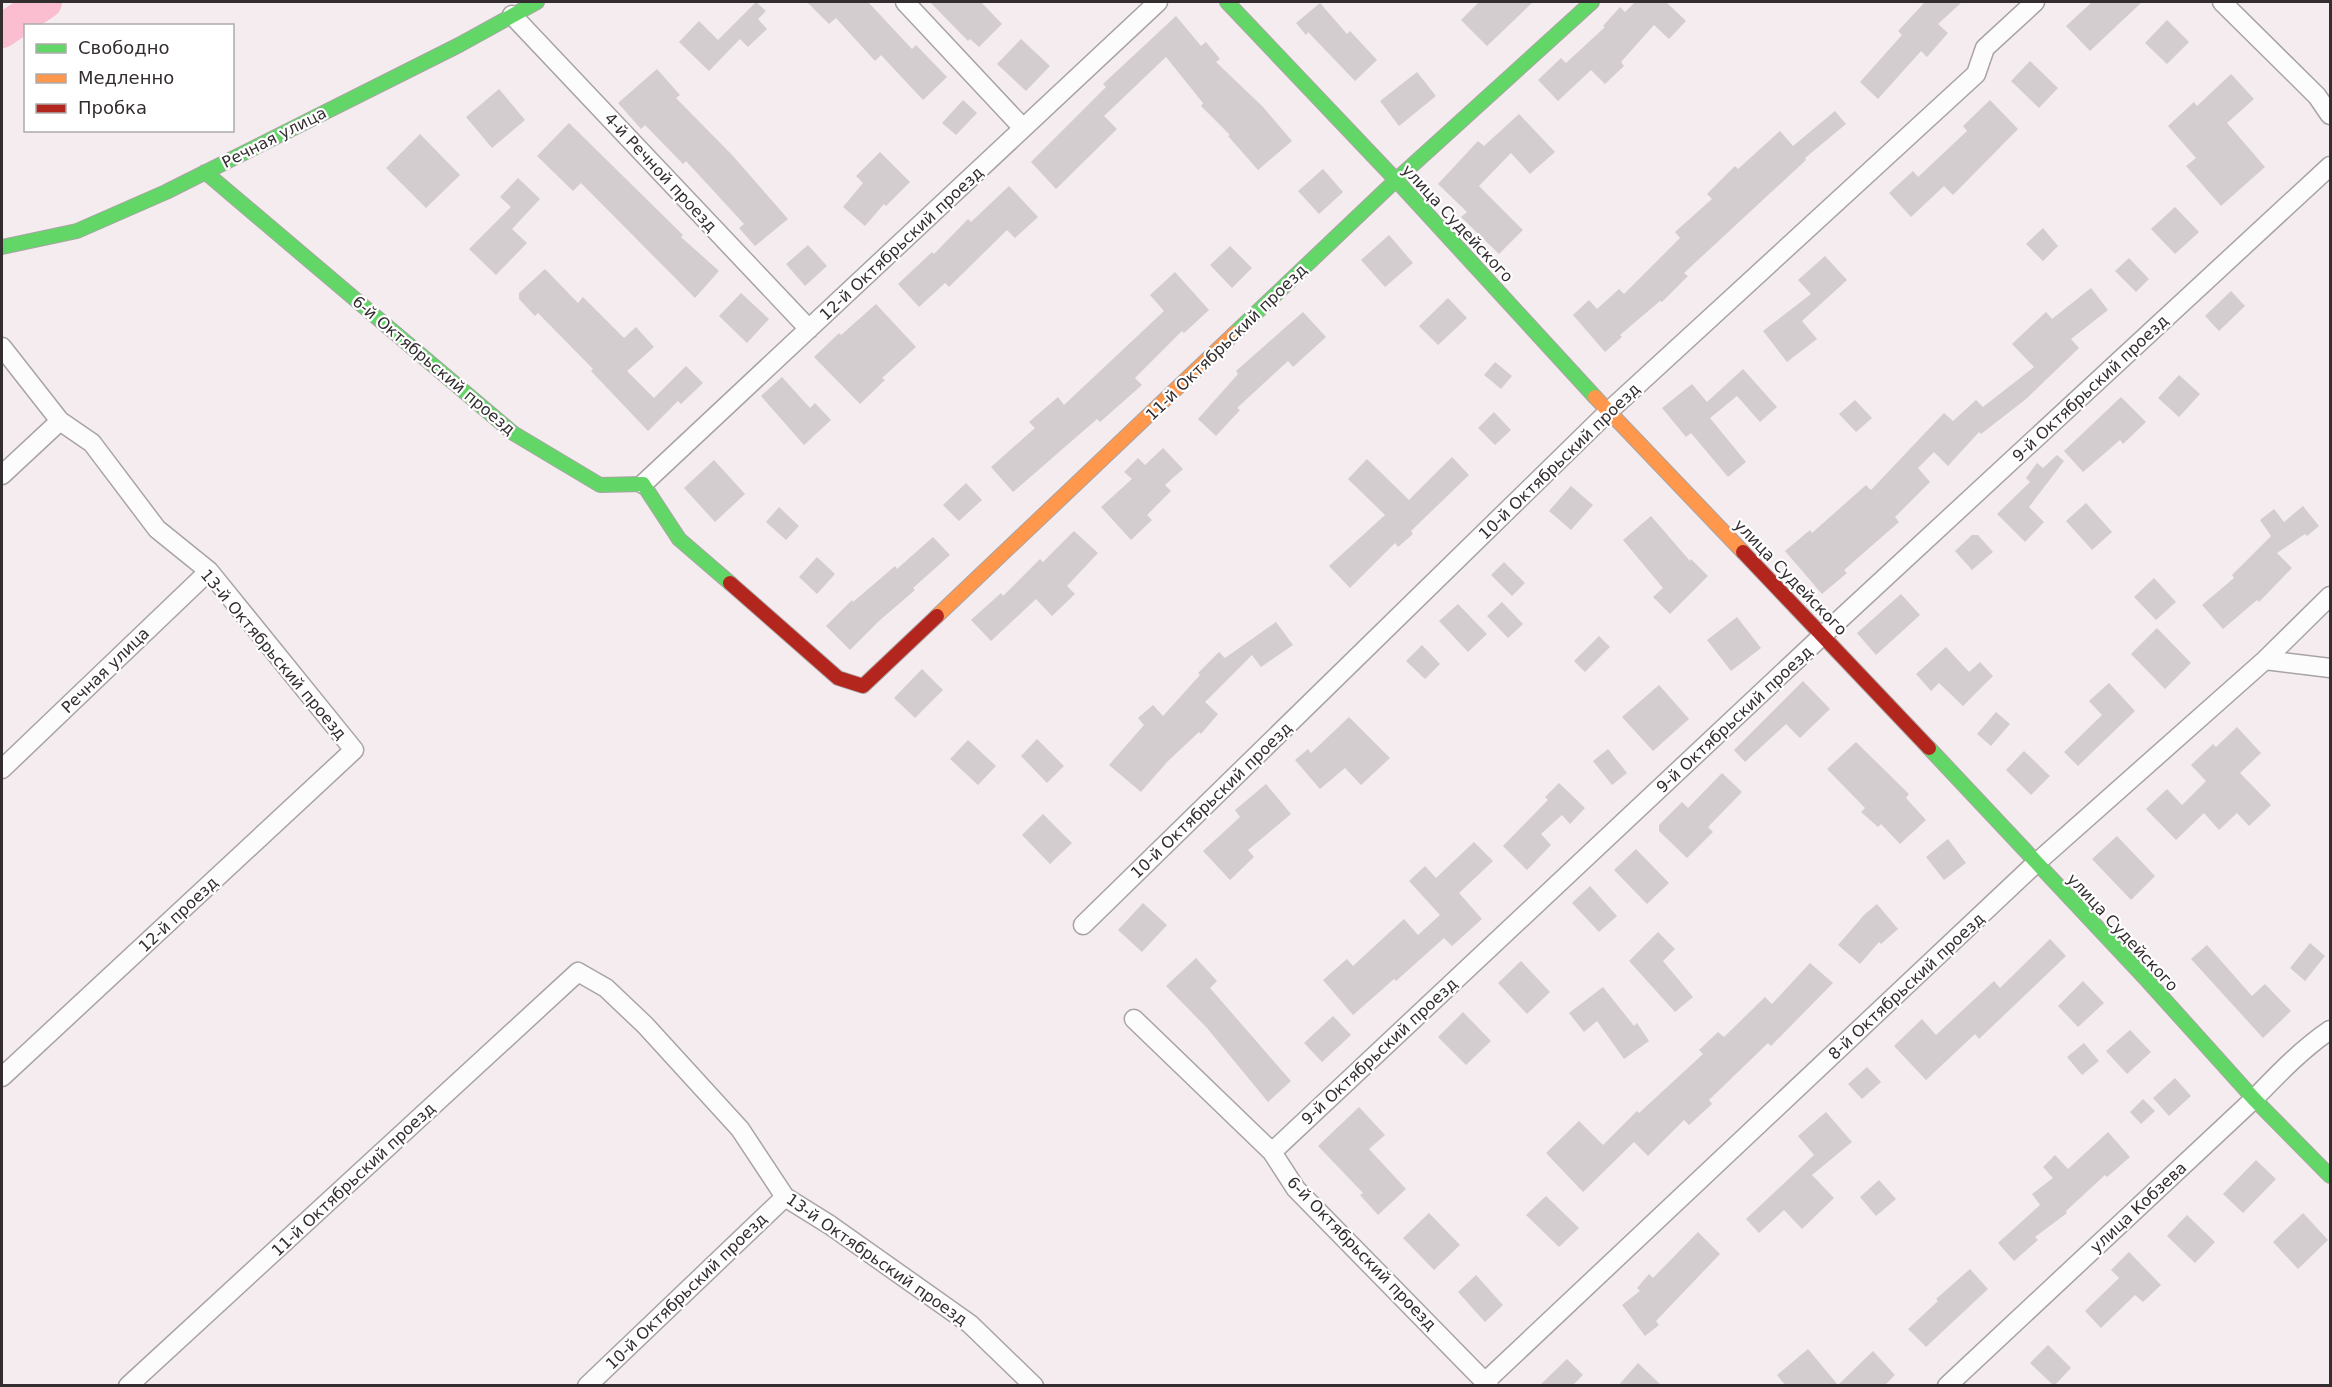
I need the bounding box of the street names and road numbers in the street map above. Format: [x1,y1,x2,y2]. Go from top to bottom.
street label: Речная улица [219,103,330,172]
street label: 4-й Речной проезд [601,109,721,236]
street label: улица Судейского [1398,160,1517,286]
street label: 12-й Октябрьский проезд [816,163,987,324]
street label: 11-й Октябрьский проезд [1142,260,1311,424]
street label: 6-й Октябрьский проезд [349,292,519,439]
street label: 9-й Октябрьский проезд [2008,311,2172,466]
street label: 10-й Октябрьский проезд [1475,379,1644,543]
street label: улица Судейского [1730,515,1851,639]
street label: 13-й Октябрьский проезд [197,565,350,743]
street label: Речная улица [57,624,153,717]
street label: 9-й Октябрьский проезд [1652,642,1816,797]
street label: 10-й Октябрьский проезд [1127,718,1296,882]
street label: улица Судейского [2063,869,2182,995]
street label: 12-й проезд [135,873,222,956]
street label: 8-й Октябрьский проезд [1824,909,1988,1064]
street label: 9-й Октябрьский проезд [1297,974,1461,1129]
street label: 11-й Октябрьский проезд [268,1099,439,1260]
street label: улица Кобзева [2086,1158,2190,1257]
street label: 6-й Октябрьский проезд [1283,1173,1440,1334]
street label: 13-й Октябрьский проезд [783,1190,971,1329]
street label: 10-й Октябрьский проезд [602,1209,771,1373]

